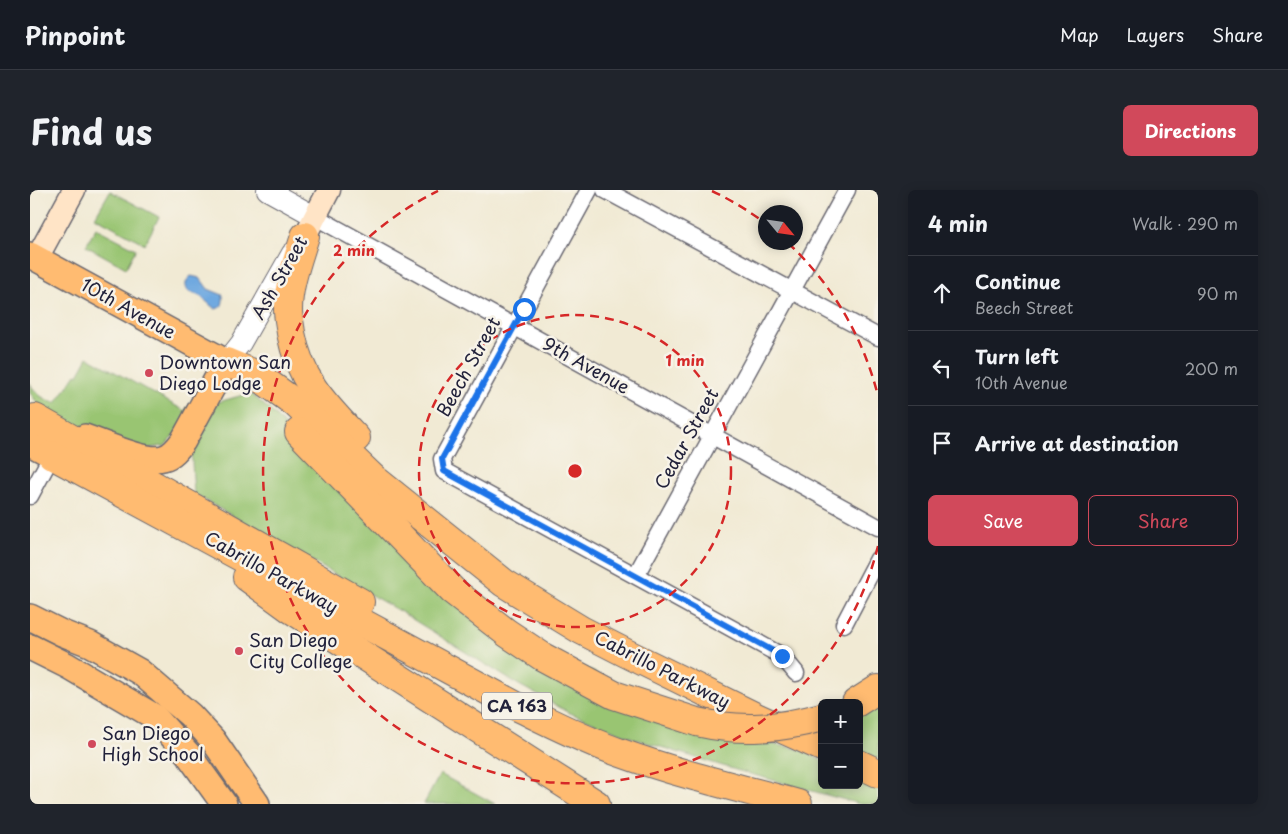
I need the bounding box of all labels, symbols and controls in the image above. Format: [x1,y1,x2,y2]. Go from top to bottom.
text: Pinpoint [25,17,126,53]
text: Map [1060,21,1099,48]
text: Layers [1127,21,1184,48]
text: Share [1212,21,1263,48]
text: Find us [30,104,152,157]
button: Directions [1123,105,1258,156]
north arrow [758,205,803,250]
text: 4 min [928,207,988,239]
text: Walk · 290 m [1132,211,1238,235]
street label: Ash Street [244,230,313,324]
text: 2 min [333,238,375,261]
text: Continue [975,267,1061,295]
street label: 10th Avenue [77,271,181,345]
icon: ahead [928,279,956,307]
text: 90 m [1197,281,1238,305]
text: Beech Street [975,295,1073,319]
route start [513,298,536,321]
street label: Beech Street [429,311,506,421]
street label: 9th Avenue [538,330,635,400]
text: Turn left [975,342,1059,370]
place label: Downtown San Diego Lodge [159,348,291,396]
text: 1 min [666,348,704,371]
icon: left [928,354,956,382]
text: 200 m [1185,356,1238,380]
marker: Downtown San Diego Lodge [143,367,155,379]
text: 10th Avenue [975,370,1068,394]
street label: Cedar Street [647,383,725,494]
icon: arrive [928,429,956,457]
text: Arrive at destination [975,429,1179,457]
centre of rings [566,462,584,480]
button: Save [928,495,1078,546]
button: Share [1088,495,1238,546]
street label: Cabrillo Parkway [200,524,343,620]
street label: Cabrillo Parkway [590,623,735,715]
place label: San Diego City College [249,626,352,674]
marker: San Diego City College [233,645,245,657]
route end [771,645,794,668]
road number: CA 163 [482,692,552,720]
map controls [818,699,863,789]
button: + [818,699,863,744]
place label: San Diego High School [102,719,204,767]
marker: San Diego High School [86,738,98,750]
button: − [818,744,863,789]

